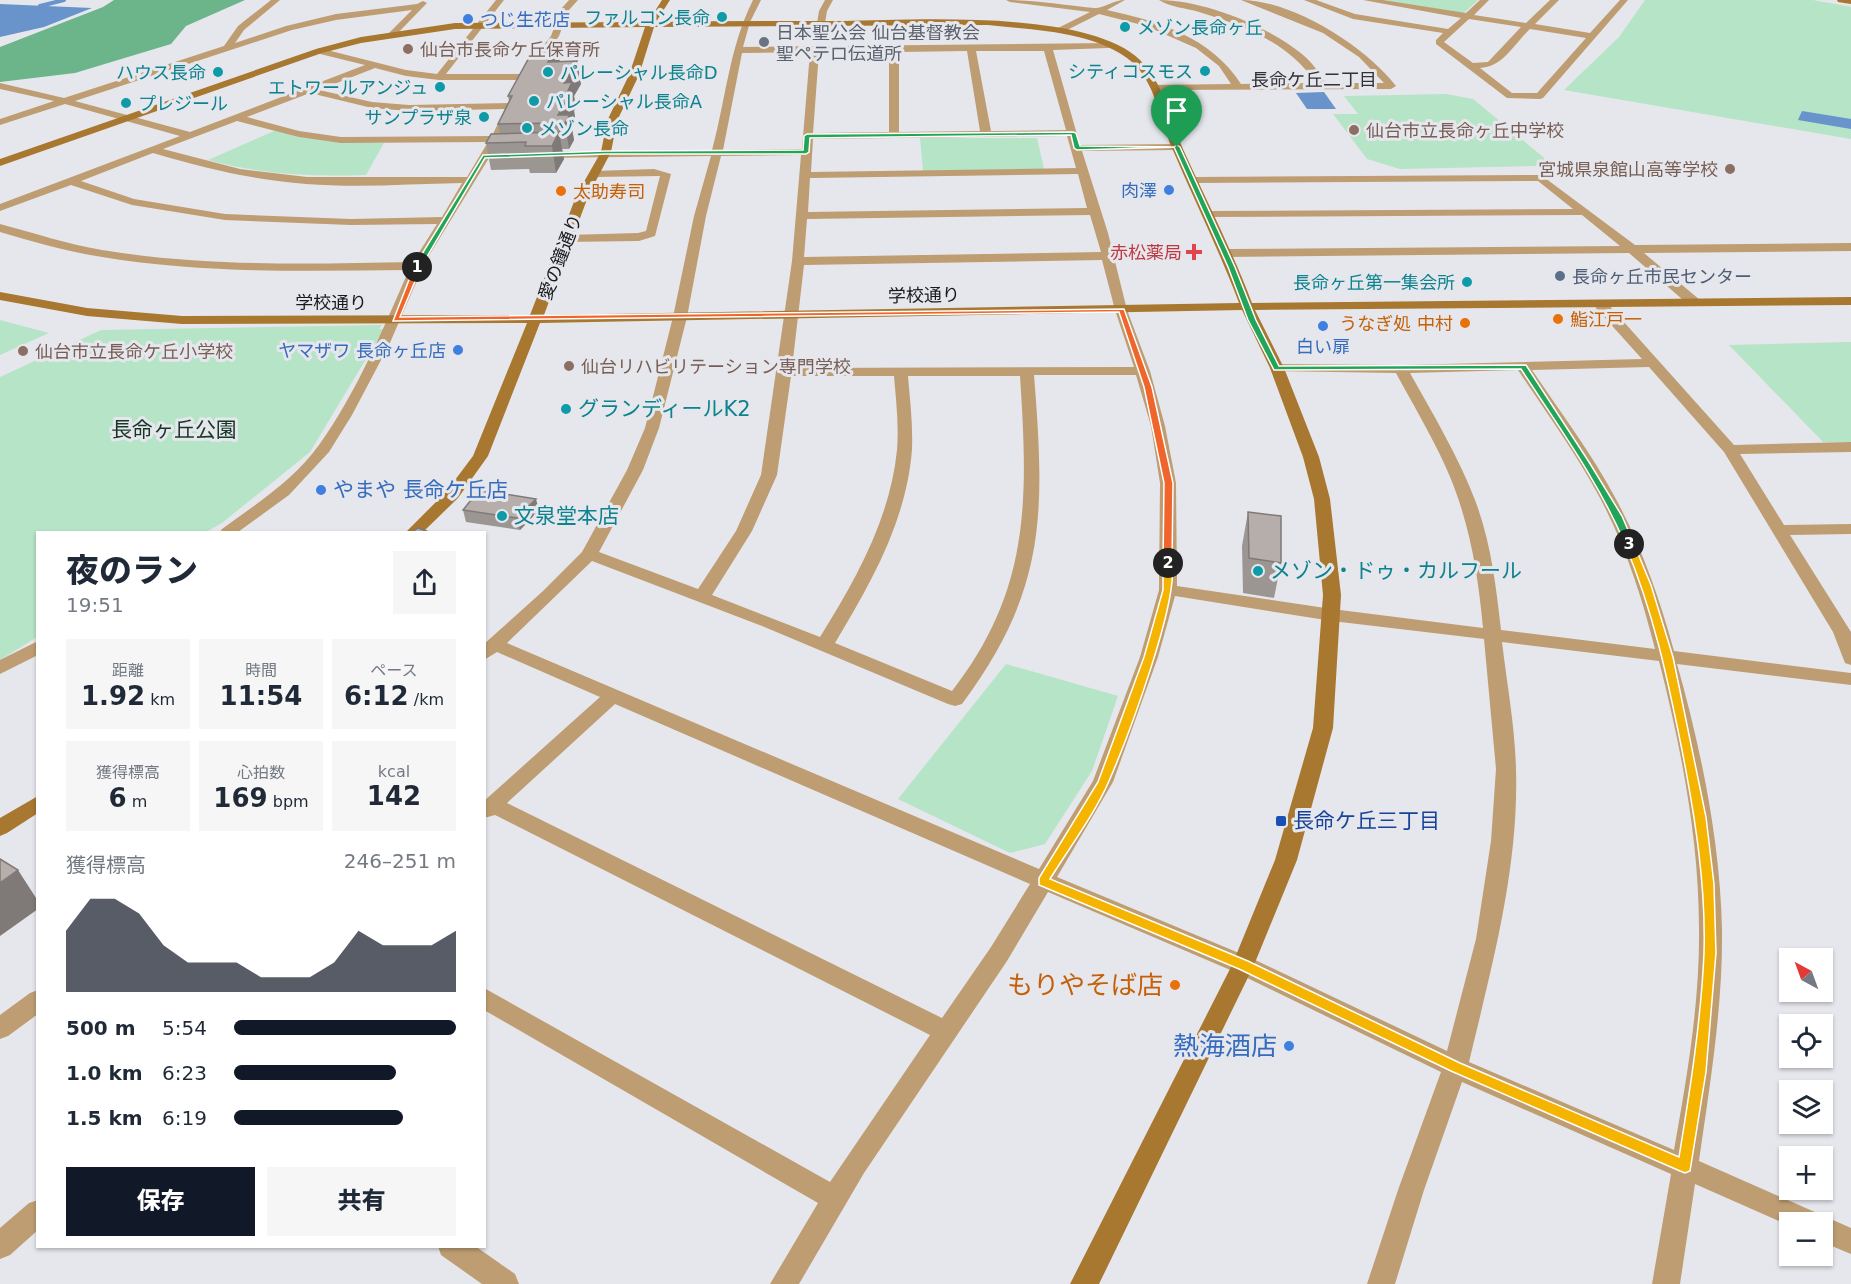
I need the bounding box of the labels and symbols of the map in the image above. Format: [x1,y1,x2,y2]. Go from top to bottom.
place label: ファルコン長命 [584,7,710,28]
place label: つじ生花店 [480,9,570,30]
marker: ファルコン長命 [715,10,729,24]
marker: つじ生花店 [461,12,475,26]
place label: メゾン長命ヶ丘 [1137,17,1263,38]
marker: メゾン長命ヶ丘 [1118,20,1132,34]
place label: 日本聖公会 仙台基督教会 聖ペテロ伝道所 [776,22,980,64]
marker: 日本聖公会 仙台基督教会 聖ペテロ伝道所 [757,35,771,49]
place label: 仙台市長命ケ丘保育所 [420,39,600,60]
marker: 仙台市長命ケ丘保育所 [401,42,415,56]
place label: シティコスモス [1068,61,1193,82]
place label: ハウス長命 [116,62,206,83]
place label: パレーシャル長命D [560,62,718,83]
marker: シティコスモス [1198,64,1212,78]
marker: ハウス長命 [211,65,225,79]
marker: パレーシャル長命D [541,65,555,79]
district label: 長命ケ丘二丁目 [1251,69,1377,90]
place label: エトワールアンジュ [268,77,428,98]
marker: エトワールアンジュ [433,80,447,94]
pin [1151,85,1202,147]
place label: パレーシャル長命A [546,91,703,112]
place label: プレジール [138,93,228,114]
marker: パレーシャル長命A [527,94,541,108]
marker: プレジール [119,96,133,110]
place label: サンプラザ泉 [365,107,472,128]
marker: サンプラザ泉 [477,110,491,124]
place label: メゾン長命 [539,118,629,139]
place label: 仙台市立長命ヶ丘中学校 [1366,120,1564,141]
marker: メゾン長命 [520,121,534,135]
marker: 仙台市立長命ヶ丘中学校 [1347,123,1361,137]
place label: 宮城県泉館山高等学校 [1538,159,1718,180]
marker: 宮城県泉館山高等学校 [1723,162,1737,176]
place label: 肉澤 [1121,180,1157,201]
place label: 太助寿司 [573,181,645,202]
marker: 肉澤 [1162,183,1176,197]
marker: 太助寿司 [554,184,568,198]
street label: 愛の鐘通り [534,211,586,303]
place label: 赤松薬局 [1110,242,1182,263]
marker: 赤松薬局 [1187,245,1201,259]
pin: 1 [402,252,432,282]
place label: 長命ヶ丘市民センター [1572,266,1752,287]
marker: 長命ヶ丘市民センター [1553,269,1567,283]
place label: 長命ヶ丘第一集会所 [1293,272,1455,293]
marker: 長命ヶ丘第一集会所 [1460,275,1474,289]
street label: 学校通り [888,284,960,306]
street label: 学校通り [295,292,367,313]
place label: 鮨江戸一 [1570,309,1642,330]
marker: 鮨江戸一 [1551,312,1565,326]
place label: うなぎ処 中村 [1339,313,1453,334]
marker: うなぎ処 中村 [1458,316,1472,330]
marker: 白い扉 [1316,319,1330,333]
place label: 白い扉 [1296,336,1350,357]
place label: ヤマザワ 長命ヶ丘店 [278,340,446,361]
place label: 仙台市立長命ケ丘小学校 [35,341,233,362]
marker: ヤマザワ 長命ヶ丘店 [451,343,465,357]
marker: 仙台市立長命ケ丘小学校 [16,344,30,358]
place label: 仙台リハビリテーション専門学校 [581,356,851,377]
marker: 仙台リハビリテーション専門学校 [562,359,576,373]
place label: グランディールK2 [578,397,751,421]
marker: グランディールK2 [559,402,573,416]
park label: 長命ヶ丘公園 [111,418,237,442]
place label: やまや 長命ケ丘店 [333,478,508,502]
marker: やまや 長命ケ丘店 [314,483,328,497]
place label: 文泉堂本店 [514,504,619,528]
marker: 文泉堂本店 [495,509,509,523]
pin: 3 [1614,529,1644,559]
pin: 2 [1153,548,1183,578]
place label: メゾン・ドゥ・カルフール [1270,559,1522,583]
marker: メゾン・ドゥ・カルフール [1251,564,1265,578]
place label: 長命ケ丘三丁目 [1293,809,1440,833]
marker: 長命ケ丘三丁目 [1274,814,1288,828]
north arrow [1779,948,1833,1002]
place label: もりやそば店 [1007,970,1163,1000]
marker: もりやそば店 [1168,978,1182,992]
place label: 熱海酒店 [1173,1031,1277,1061]
marker: 熱海酒店 [1282,1039,1296,1053]

